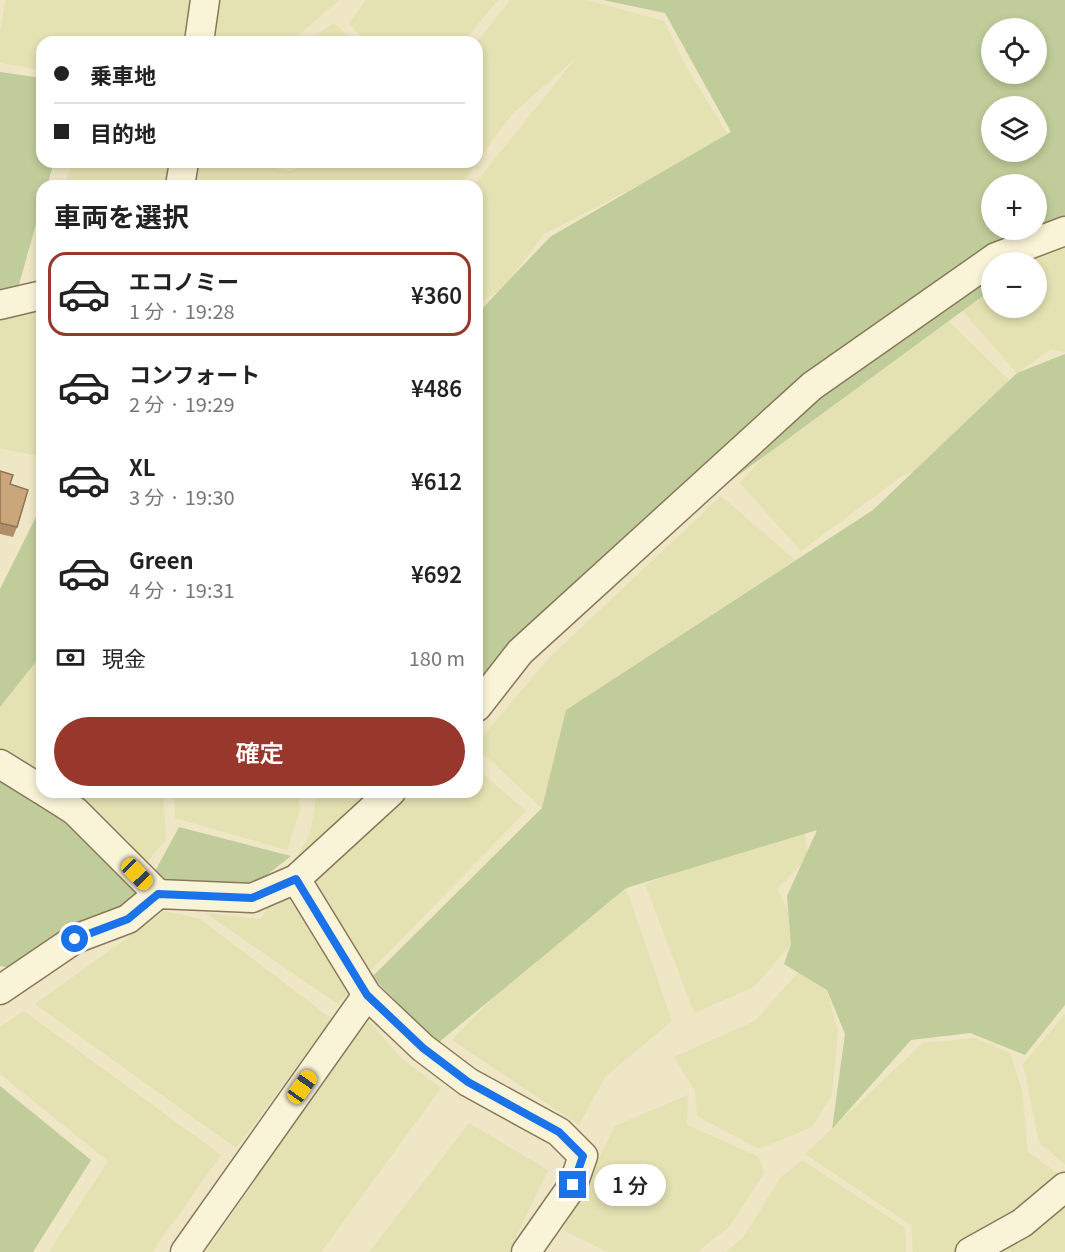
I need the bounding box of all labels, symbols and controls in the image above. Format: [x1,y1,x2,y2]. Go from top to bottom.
map controls [981,18,1047,318]
button: locate [981,18,1047,84]
text: 乗車地 [90,58,156,90]
button: layers [981,96,1047,162]
text: 目的地 [90,116,156,148]
button: + [981,174,1047,240]
text: 車両を選択 [54,196,189,235]
button: − [981,252,1047,318]
text: エコノミー [129,264,239,296]
icon: car [57,267,111,321]
text: ¥360 [411,278,462,310]
text: 1 分 · 19:28 [129,296,235,325]
text: コンフォート [129,357,260,389]
icon: car [57,360,111,414]
text: ¥486 [411,371,462,403]
text: 2 分 · 19:29 [129,389,235,418]
text: XL [129,450,156,482]
icon: car [57,453,111,507]
text: ¥612 [411,464,462,496]
text: 3 分 · 19:30 [129,482,235,511]
text: Green [129,543,194,575]
icon: car [57,546,111,600]
text: ¥692 [411,557,462,589]
text: 4 分 · 19:31 [129,575,235,604]
icon: cash [54,641,87,674]
text: 現金 [102,641,146,673]
text: 180 m [409,643,465,672]
button: 確定 [54,717,465,786]
car [118,855,156,893]
route start [61,925,88,952]
car [284,1067,320,1107]
callout: 1 分 [594,1164,666,1206]
text: 1 分 [612,1170,648,1199]
route end [559,1171,586,1198]

